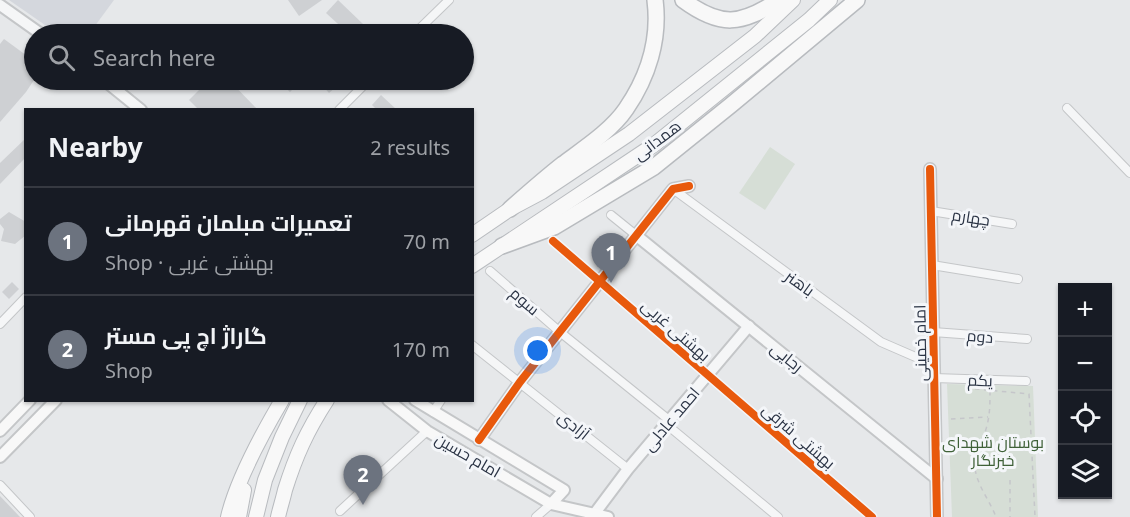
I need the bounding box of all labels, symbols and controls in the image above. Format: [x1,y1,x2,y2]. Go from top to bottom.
search box [24,24,474,90]
icon: search [45,41,78,74]
text: Search here [93,42,215,72]
street label: همدانی [628,115,686,165]
text: Nearby [48,129,143,165]
text: 2 results [370,134,450,161]
street label: چهارم [950,203,992,232]
text: تعمیرات مبلمان قهرمانی [105,207,351,237]
text: 1 [62,228,73,255]
text: 70 m [403,228,450,255]
pin: 1 [592,234,630,283]
text: Shop · بهشتی غربی [105,249,274,276]
street label: باهنر [780,264,819,301]
street label: سوم [505,282,544,321]
map controls [1058,283,1112,499]
button: + [1058,283,1112,337]
street label: بهشتی غربی [637,294,715,366]
street label: امام خمینی [908,304,933,382]
text: گاراژ اچ پی مستر [105,320,267,350]
street label: دوم [966,324,994,349]
text: 2 [62,336,73,363]
text: 170 m [392,336,450,363]
your location [523,336,552,365]
street label: رجایی [766,337,808,377]
button: − [1058,337,1112,391]
text: Shop [105,357,153,384]
street label: یکم [967,369,994,392]
street label: احمد عادلی [638,382,704,456]
button: locate [1058,391,1112,445]
street label: بهشتی شرقی [758,398,840,474]
street label: آزادی [554,405,595,445]
street label: امام حسین [431,427,505,483]
park label: بوستان شهدای خبرنگار [942,431,1044,471]
button: layers [1058,445,1112,499]
pin: 2 [344,456,382,505]

